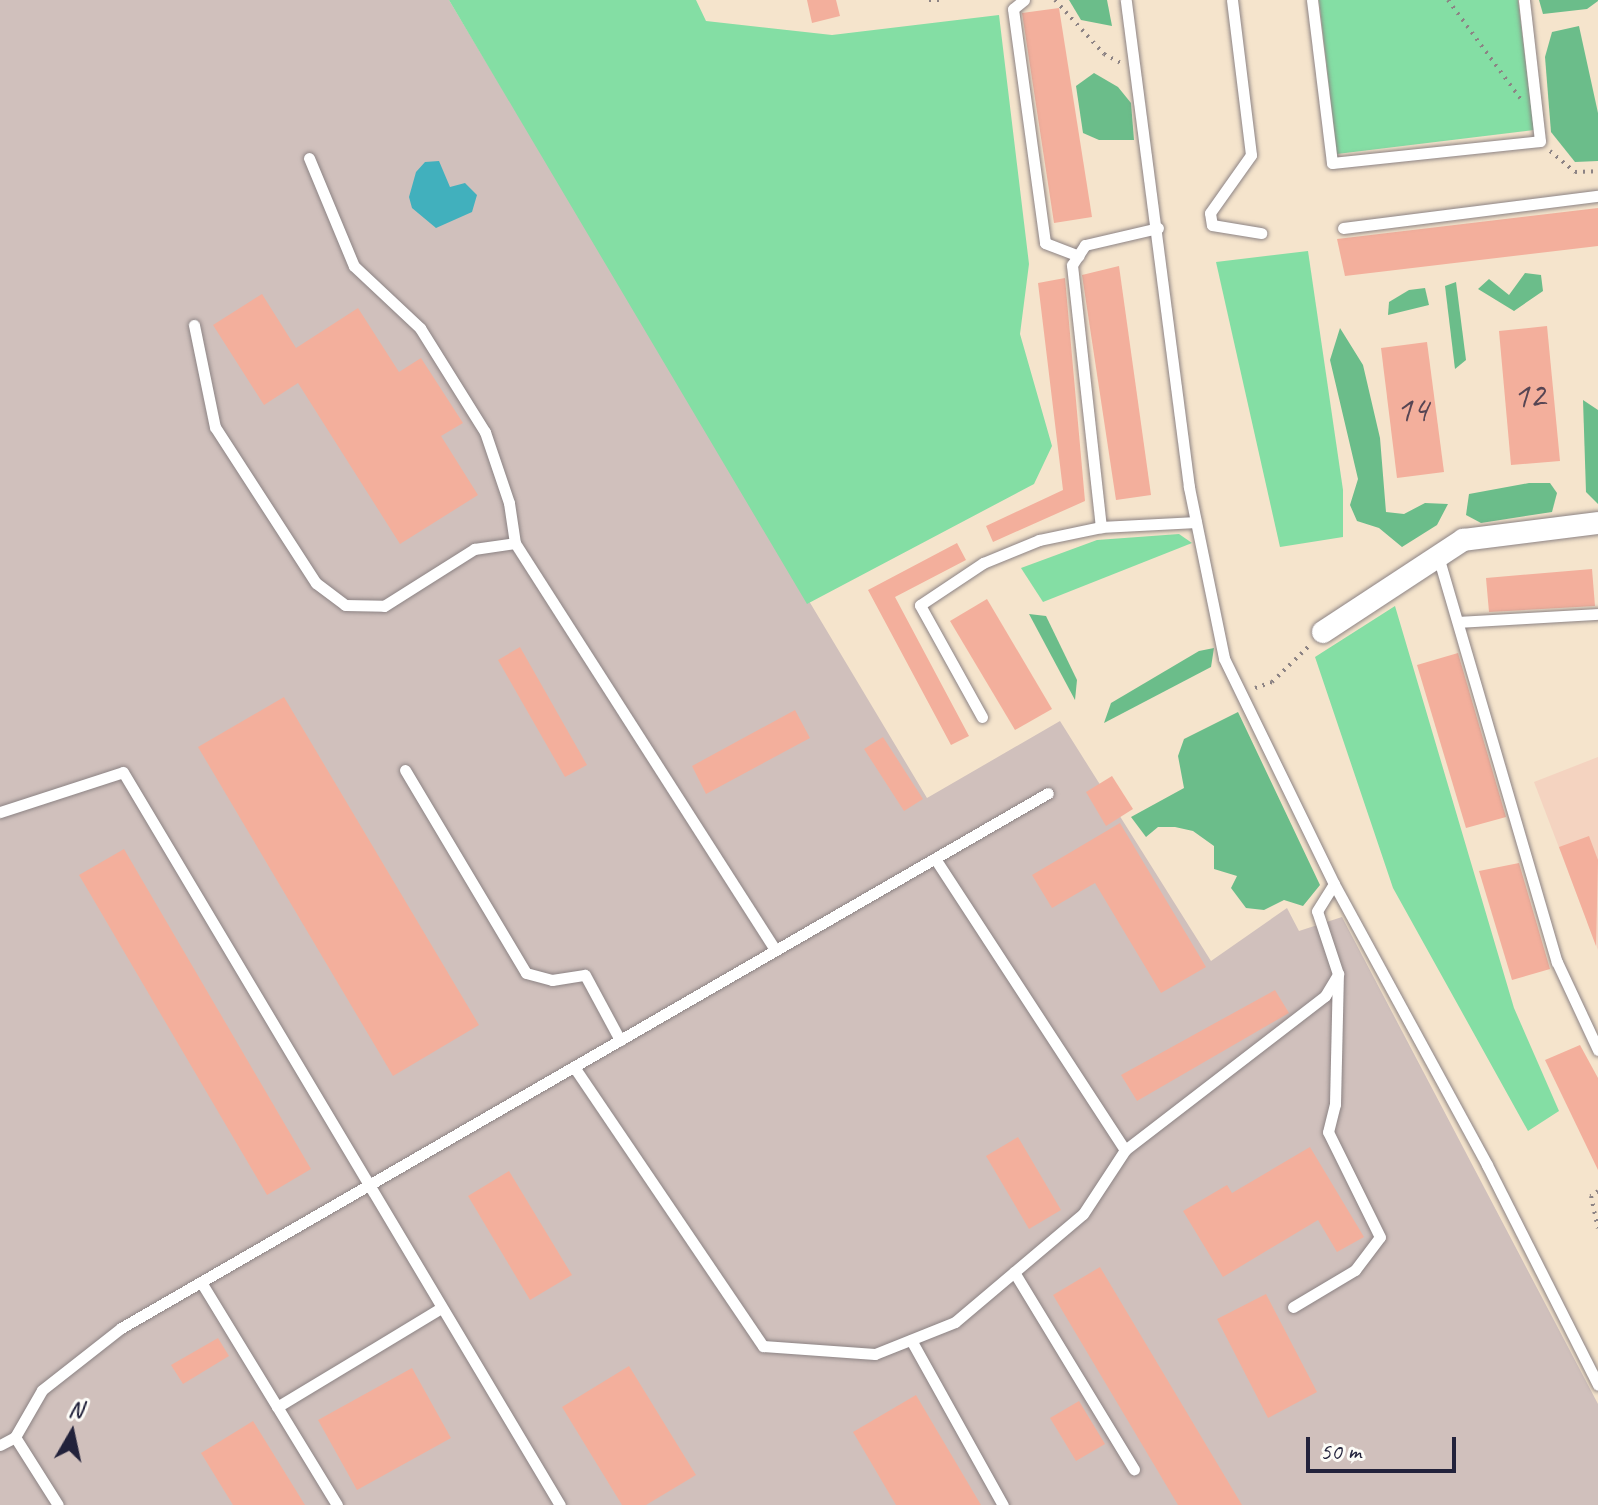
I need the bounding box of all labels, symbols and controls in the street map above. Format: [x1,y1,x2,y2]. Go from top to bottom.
house number: 12 [1513,374,1545,418]
house number: 14 [1396,388,1428,432]
north arrow [32,1393,112,1473]
text: N [67,1394,85,1424]
scale bar [1310,1421,1460,1471]
text: 50 m [1320,1436,1361,1466]

